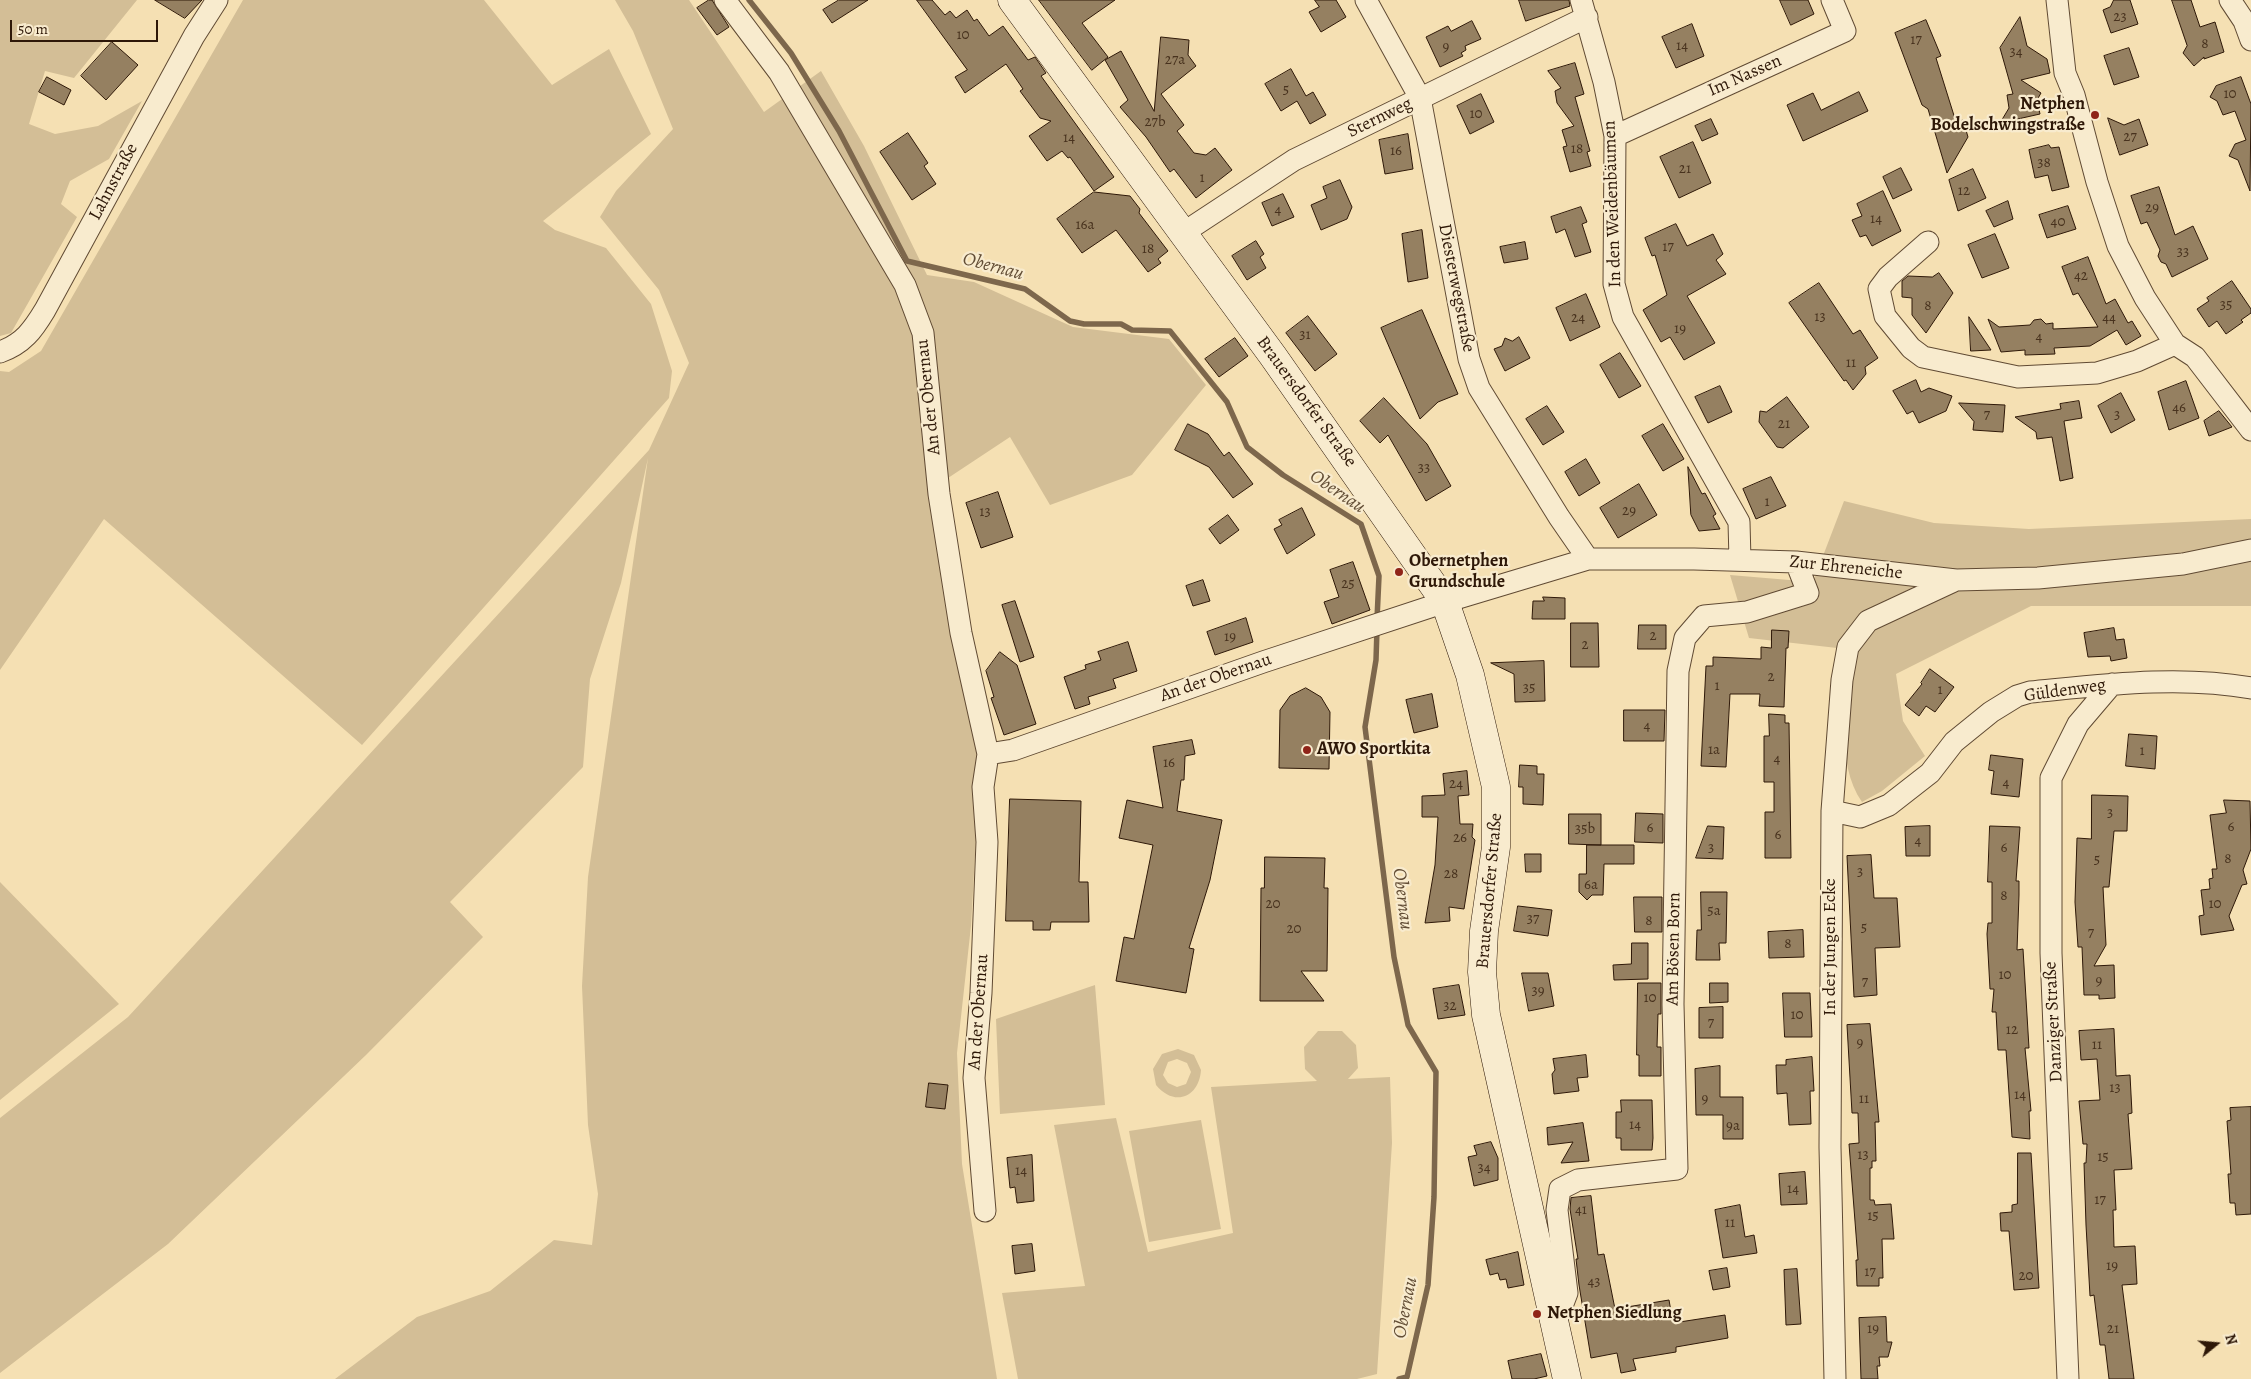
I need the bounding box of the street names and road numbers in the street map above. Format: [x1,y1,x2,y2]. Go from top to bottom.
street label: Im Nassen [1705,50,1785,102]
street label: Sternweg [1344,93,1416,143]
street label: In den Weidenbäumen [1599,120,1627,288]
street label: Lahnstraße [85,140,143,224]
street label: Diesterwegstraße [1433,222,1479,354]
street label: Brauersdorfer Straße [1251,332,1361,472]
street label: An der Obernau [912,338,946,456]
street label: Zur Ehreneiche [1788,551,1904,585]
street label: An der Obernau [1157,649,1275,707]
street label: Güldenweg [2023,675,2107,707]
street label: Brauersdorfer Straße [1472,812,1508,970]
street label: In der Jungen Ecke [1820,878,1842,1016]
street label: Am Bösen Born [1662,892,1686,1006]
street label: An der Obernau [964,953,994,1071]
street label: Danziger Straße [2040,961,2068,1083]

